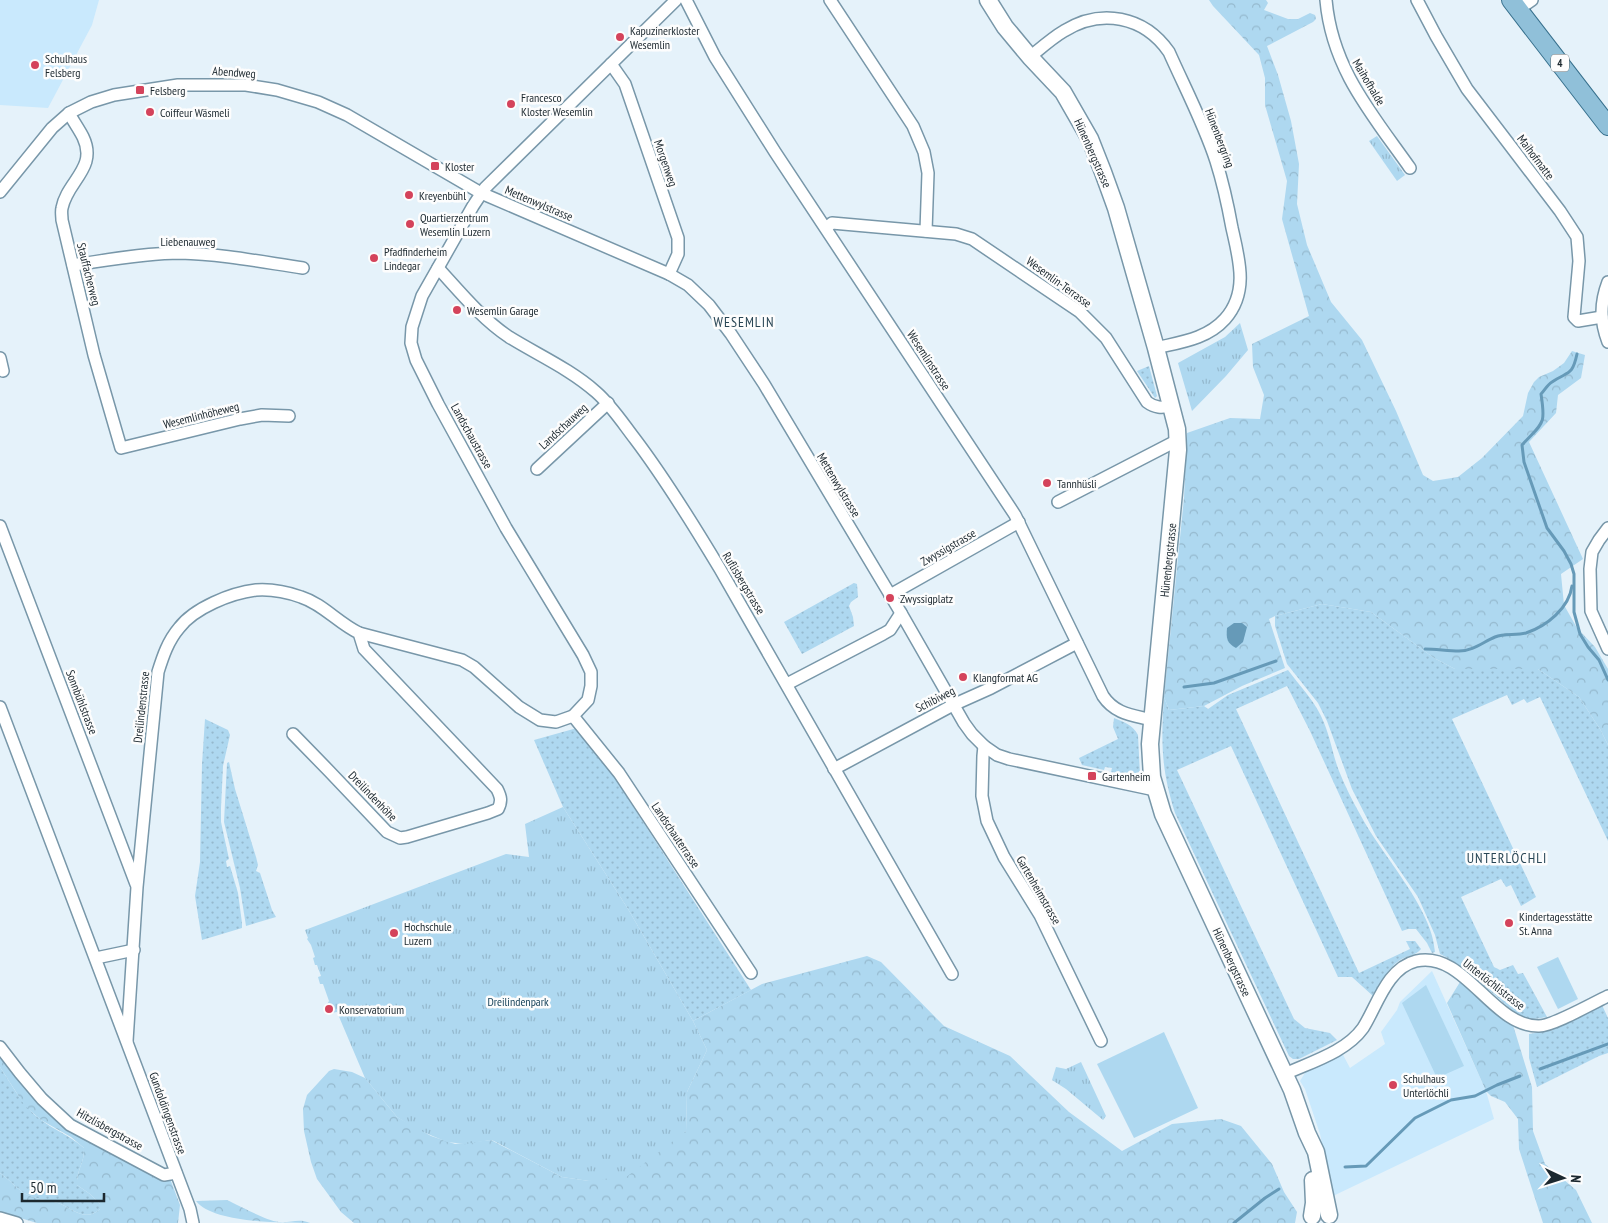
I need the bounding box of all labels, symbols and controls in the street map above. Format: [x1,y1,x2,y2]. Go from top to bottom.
place label: Kapuzinerkloster Wesemlin [630,23,700,52]
marker: Kapuzinerkloster Wesemlin [614,31,626,43]
place label: Schulhaus Felsberg [45,51,87,80]
road number: 4 [1551,54,1569,72]
street label: Maihofhalde [1349,56,1389,108]
marker: Schulhaus Felsberg [29,59,41,71]
street label: Abendweg [212,63,256,81]
place label: Felsberg [150,83,185,98]
marker: Felsberg [134,84,146,96]
place label: Francesco Kloster Wesemlin [521,90,593,119]
marker: Francesco Kloster Wesemlin [505,98,517,110]
place label: Coiffeur Wäsmeli [160,105,230,120]
marker: Coiffeur Wäsmeli [144,106,156,118]
street label: Hünenbergring [1202,106,1238,170]
street label: Hünenbergstrasse [1071,116,1115,190]
street label: Maihofmatte [1514,131,1558,183]
street label: Morgenweg [651,138,681,188]
place label: Kloster [445,159,475,174]
marker: Kloster [429,160,441,172]
street label: Mettenwylstrasse [503,182,575,224]
place label: Kreyenbühl [419,188,466,203]
marker: Kreyenbühl [403,189,415,201]
place label: Quartierzentrum Wesemlin Luzern [420,210,490,239]
marker: Quartierzentrum Wesemlin Luzern [404,218,416,230]
street label: Liebenauweg [161,234,216,249]
street label: Stauffacherweg [74,241,104,307]
place label: Pfadfinderheim Lindegar [384,244,447,273]
marker: Pfadfinderheim Lindegar [368,252,380,264]
street label: Wesemlin-Terrasse [1023,253,1095,311]
place label: Wesemlin Garage [467,303,539,318]
marker: Wesemlin Garage [451,304,463,316]
district label: WESEMLIN [714,313,774,331]
street label: Wesemlinstrasse [904,327,954,393]
street label: Wesemlinhöheweg [161,398,241,432]
street label: Landschauweg [536,400,590,452]
street label: Landschaustrasse [448,401,496,471]
street label: Mettenwylstrasse [814,450,864,520]
place label: Tannhüsli [1057,476,1097,491]
marker: Tannhüsli [1041,477,1053,489]
street label: Hünenbergstrasse [1157,522,1179,598]
street label: Zwyssigstrasse [918,525,978,569]
street label: Ruflisbergstrasse [719,549,769,617]
place label: Zwyssigplatz [900,591,953,606]
marker: Zwyssigplatz [884,592,896,604]
street label: Sonnbühlstrasse [63,668,101,736]
street label: Dreilindenstrasse [130,670,152,743]
place label: Klangformat AG [973,670,1038,685]
marker: Klangformat AG [957,671,969,683]
street label: Schibiweg [913,683,957,715]
street label: Dreilindenhöhe [345,768,401,824]
place label: Gartenheim [1102,769,1151,784]
marker: Gartenheim [1086,770,1098,782]
street label: Landschauterrasse [648,799,704,871]
district label: UNTERLÖCHLI [1467,849,1547,867]
street label: Gartenheimstrasse [1013,853,1065,927]
place label: Kindertagesstätte St. Anna [1519,909,1592,938]
marker: Kindertagesstätte St. Anna [1503,917,1515,929]
place label: Hochschule Luzern [404,919,452,948]
street label: Hünenbergstrasse [1210,925,1255,999]
marker: Hochschule Luzern [388,927,400,939]
street label: Unterlöchlistrasse [1460,955,1528,1013]
park label: Dreilindenpark [487,994,549,1009]
place label: Konservatorium [339,1002,404,1017]
marker: Konservatorium [323,1003,335,1015]
street label: Gundoldingenstrasse [146,1070,190,1156]
place label: Schulhaus Unterlöchli [1403,1071,1449,1100]
marker: Schulhaus Unterlöchli [1387,1079,1399,1091]
street label: Hitzlisbergstrasse [74,1105,146,1153]
north arrow [1538,1153,1588,1203]
scale bar [22,1170,105,1202]
text: N [1567,1175,1585,1183]
text: 50 m [30,1178,56,1197]

